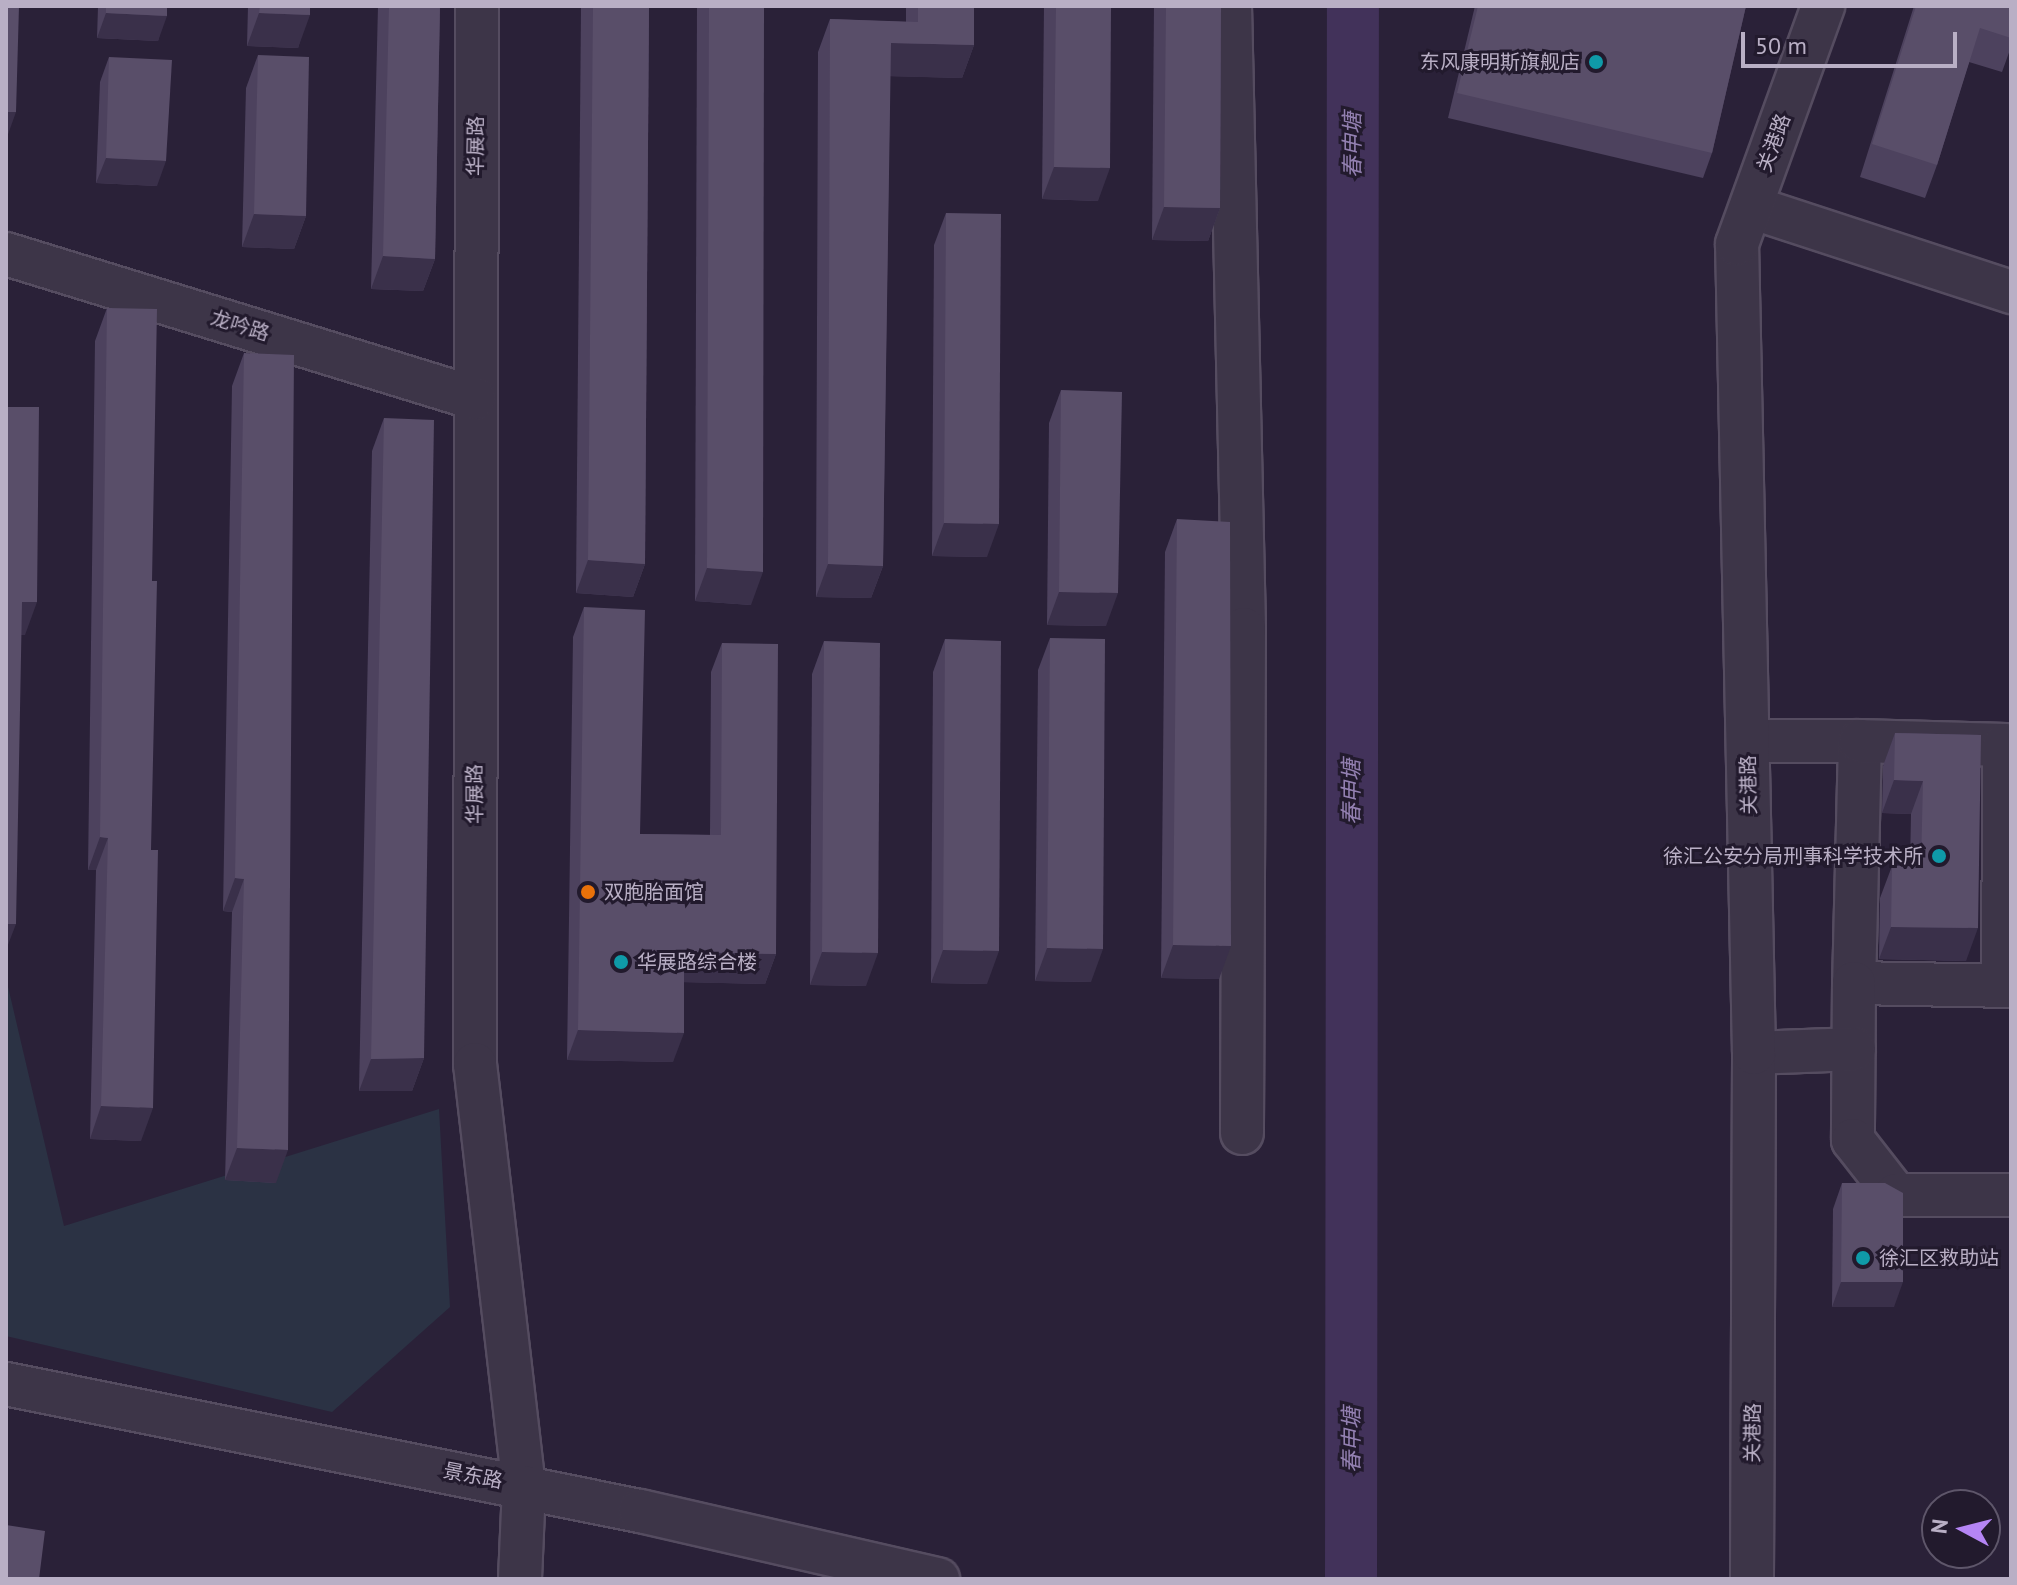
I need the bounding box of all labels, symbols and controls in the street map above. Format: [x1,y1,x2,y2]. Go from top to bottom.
scale bar [1745,16,1961,66]
text: 50 m [1755,30,1807,61]
place label: 东风康明斯旗舰店 [1420,50,1580,74]
marker: 东风康明斯旗舰店 [1587,53,1605,71]
street label: 关港路 [1752,111,1796,175]
water label: 春申塘 [1340,112,1366,178]
street label: 华展路 [463,116,489,176]
street label: 龙吟路 [208,306,272,346]
street label: 关港路 [1736,755,1762,815]
water label: 春申塘 [1339,759,1365,825]
street label: 华展路 [463,764,487,824]
place label: 徐汇公安分局刑事科学技术所 [1663,844,1923,868]
marker: 徐汇公安分局刑事科学技术所 [1930,847,1948,865]
place label: 双胞胎面馆 [604,880,704,904]
marker: 双胞胎面馆 [579,883,597,901]
place label: 华展路综合楼 [637,950,757,974]
marker: 华展路综合楼 [612,953,630,971]
place label: 徐汇区救助站 [1879,1246,1999,1270]
marker: 徐汇区救助站 [1854,1249,1872,1267]
street label: 关港路 [1740,1403,1766,1463]
water label: 春申塘 [1339,1407,1365,1473]
street label: 景东路 [441,1458,505,1494]
north arrow [1921,1489,2001,1569]
text: N [1924,1517,1954,1535]

